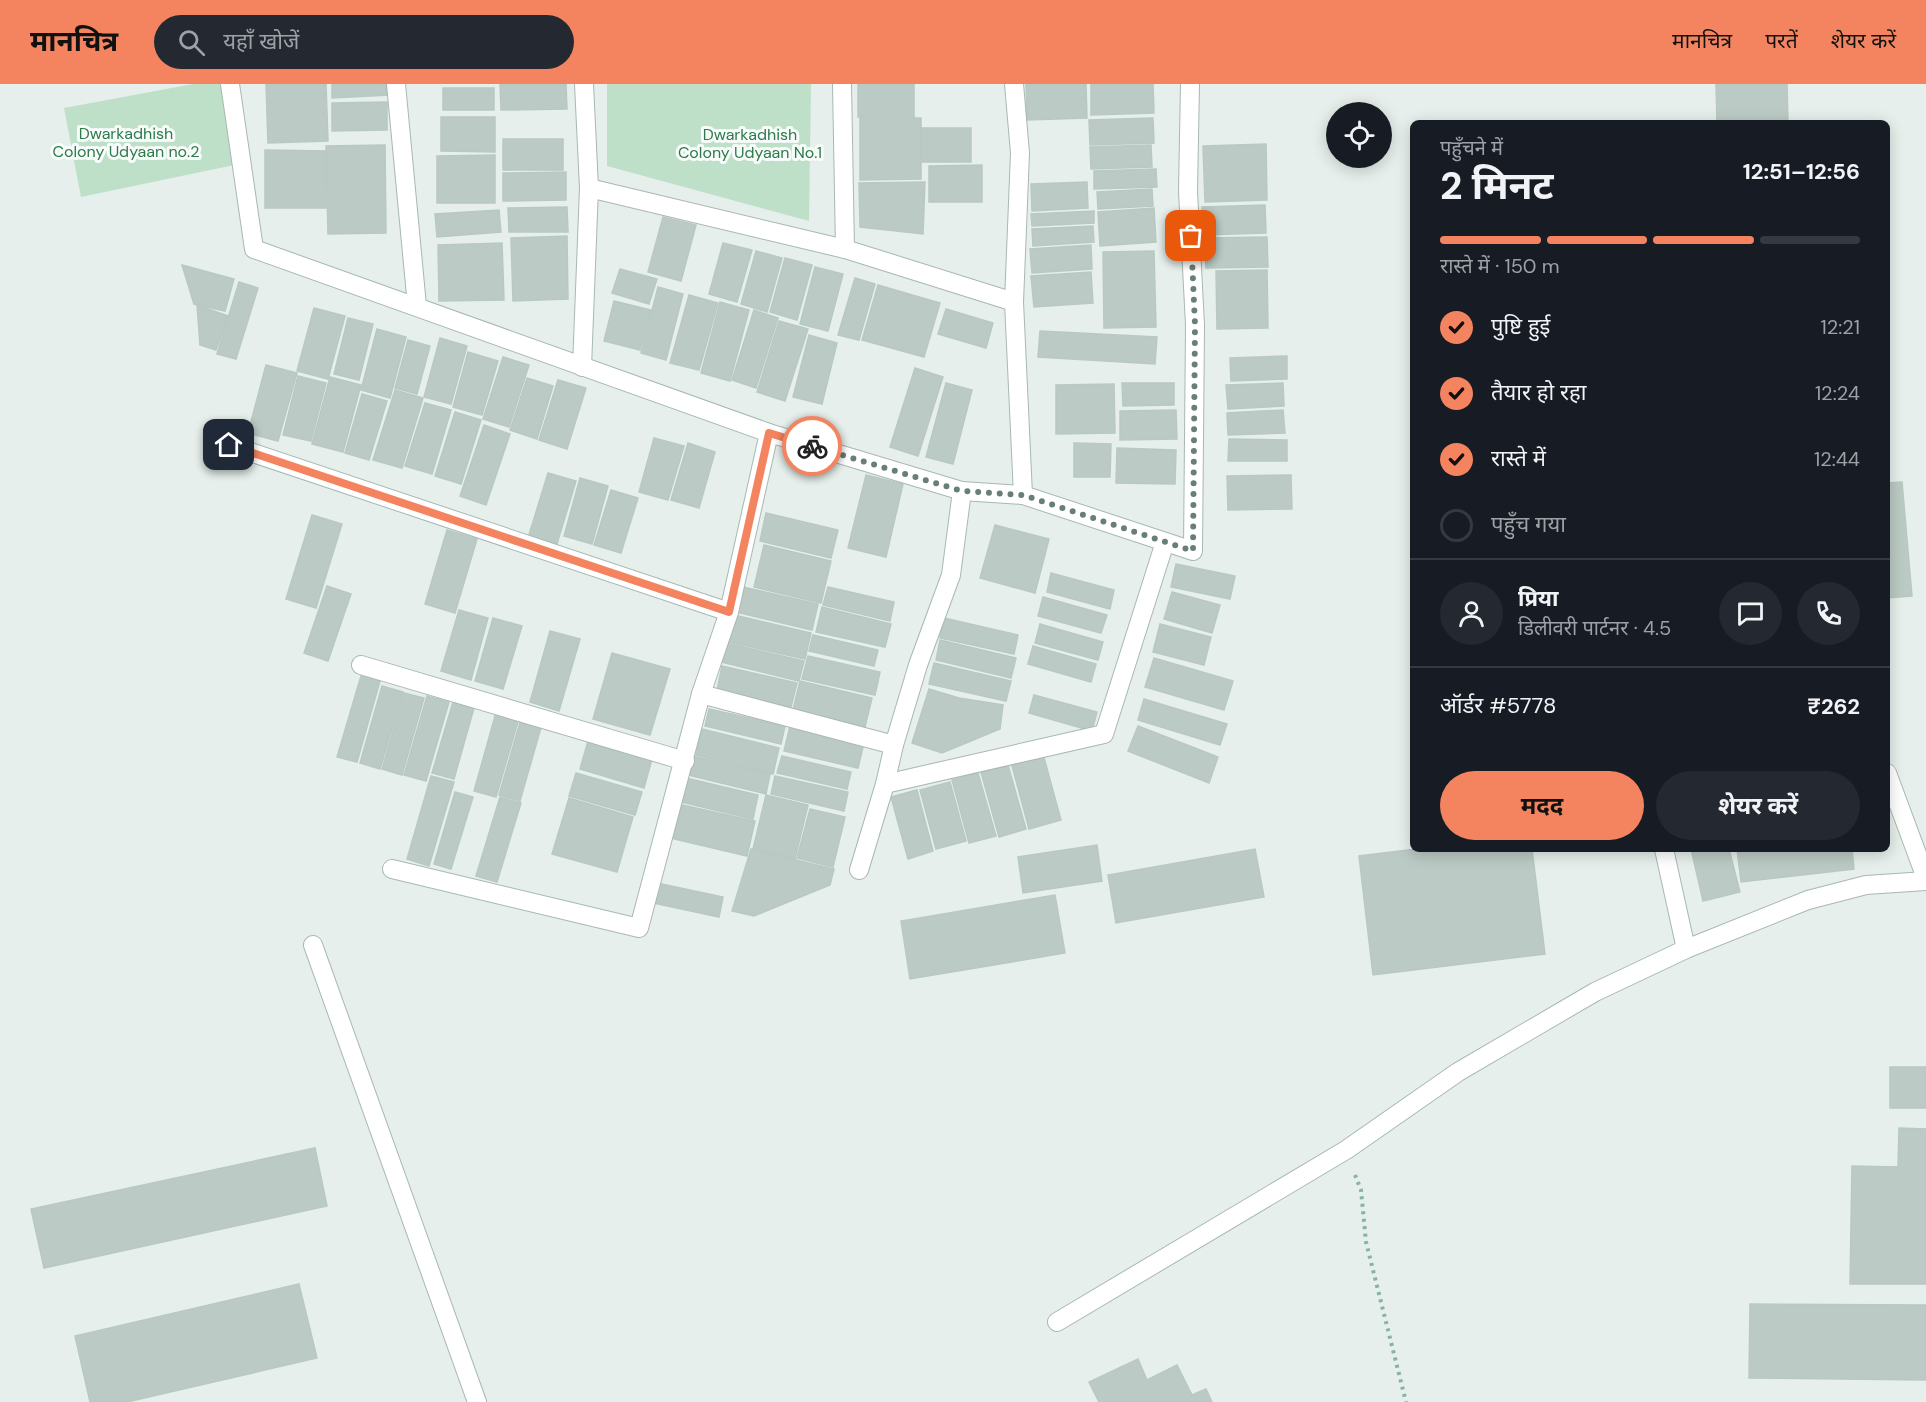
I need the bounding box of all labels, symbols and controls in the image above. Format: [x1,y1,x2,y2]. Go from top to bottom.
search box [154,15,574,69]
text: मानचित्र [30,23,118,60]
icon: search [175,26,208,59]
text: यहाँ खोजें [223,27,299,56]
text: मानचित्र [1672,27,1732,55]
text: परतें [1765,27,1798,55]
text: शेयर करें [1831,27,1896,55]
map controls [1326,102,1392,168]
button: locate [1326,102,1392,168]
park label: Dwarkadhish Colony Udyaan no.2 [53,123,199,162]
park label: Dwarkadhish Colony Udyaan No.1 [678,124,822,163]
text: पहुँचने में [1440,135,1503,161]
text: 12:51–12:56 [1743,157,1860,186]
text: 2 मिनट [1440,160,1554,211]
pin [1165,210,1216,261]
icon: bag [1174,219,1207,252]
text: रास्ते में · 150 m [1440,253,1560,279]
icon: check [1440,311,1473,344]
text: पुष्टि हुई [1491,312,1550,341]
text: 12:21 [1820,314,1860,340]
icon: check [1440,377,1473,410]
text: तैयार हो रहा [1491,378,1586,407]
text: 12:24 [1815,380,1860,406]
courier [782,416,842,476]
pin [203,419,254,470]
icon: home [212,428,245,461]
icon: bike [796,430,829,463]
icon: check [1440,443,1473,476]
text: रास्ते में [1491,444,1546,473]
text: 12:44 [1814,446,1860,472]
text: पहुँच गया [1491,510,1566,539]
button: person [1440,582,1503,645]
button: chat [1719,582,1782,645]
button: phone [1797,582,1860,645]
text: प्रिया [1518,584,1558,613]
text: डिलीवरी पार्टनर · 4.5 [1518,615,1671,641]
text: ऑर्डर #5778 [1440,691,1556,720]
text: ₹262 [1807,692,1860,721]
button: मदद [1440,771,1644,840]
button: शेयर करें [1656,771,1860,840]

